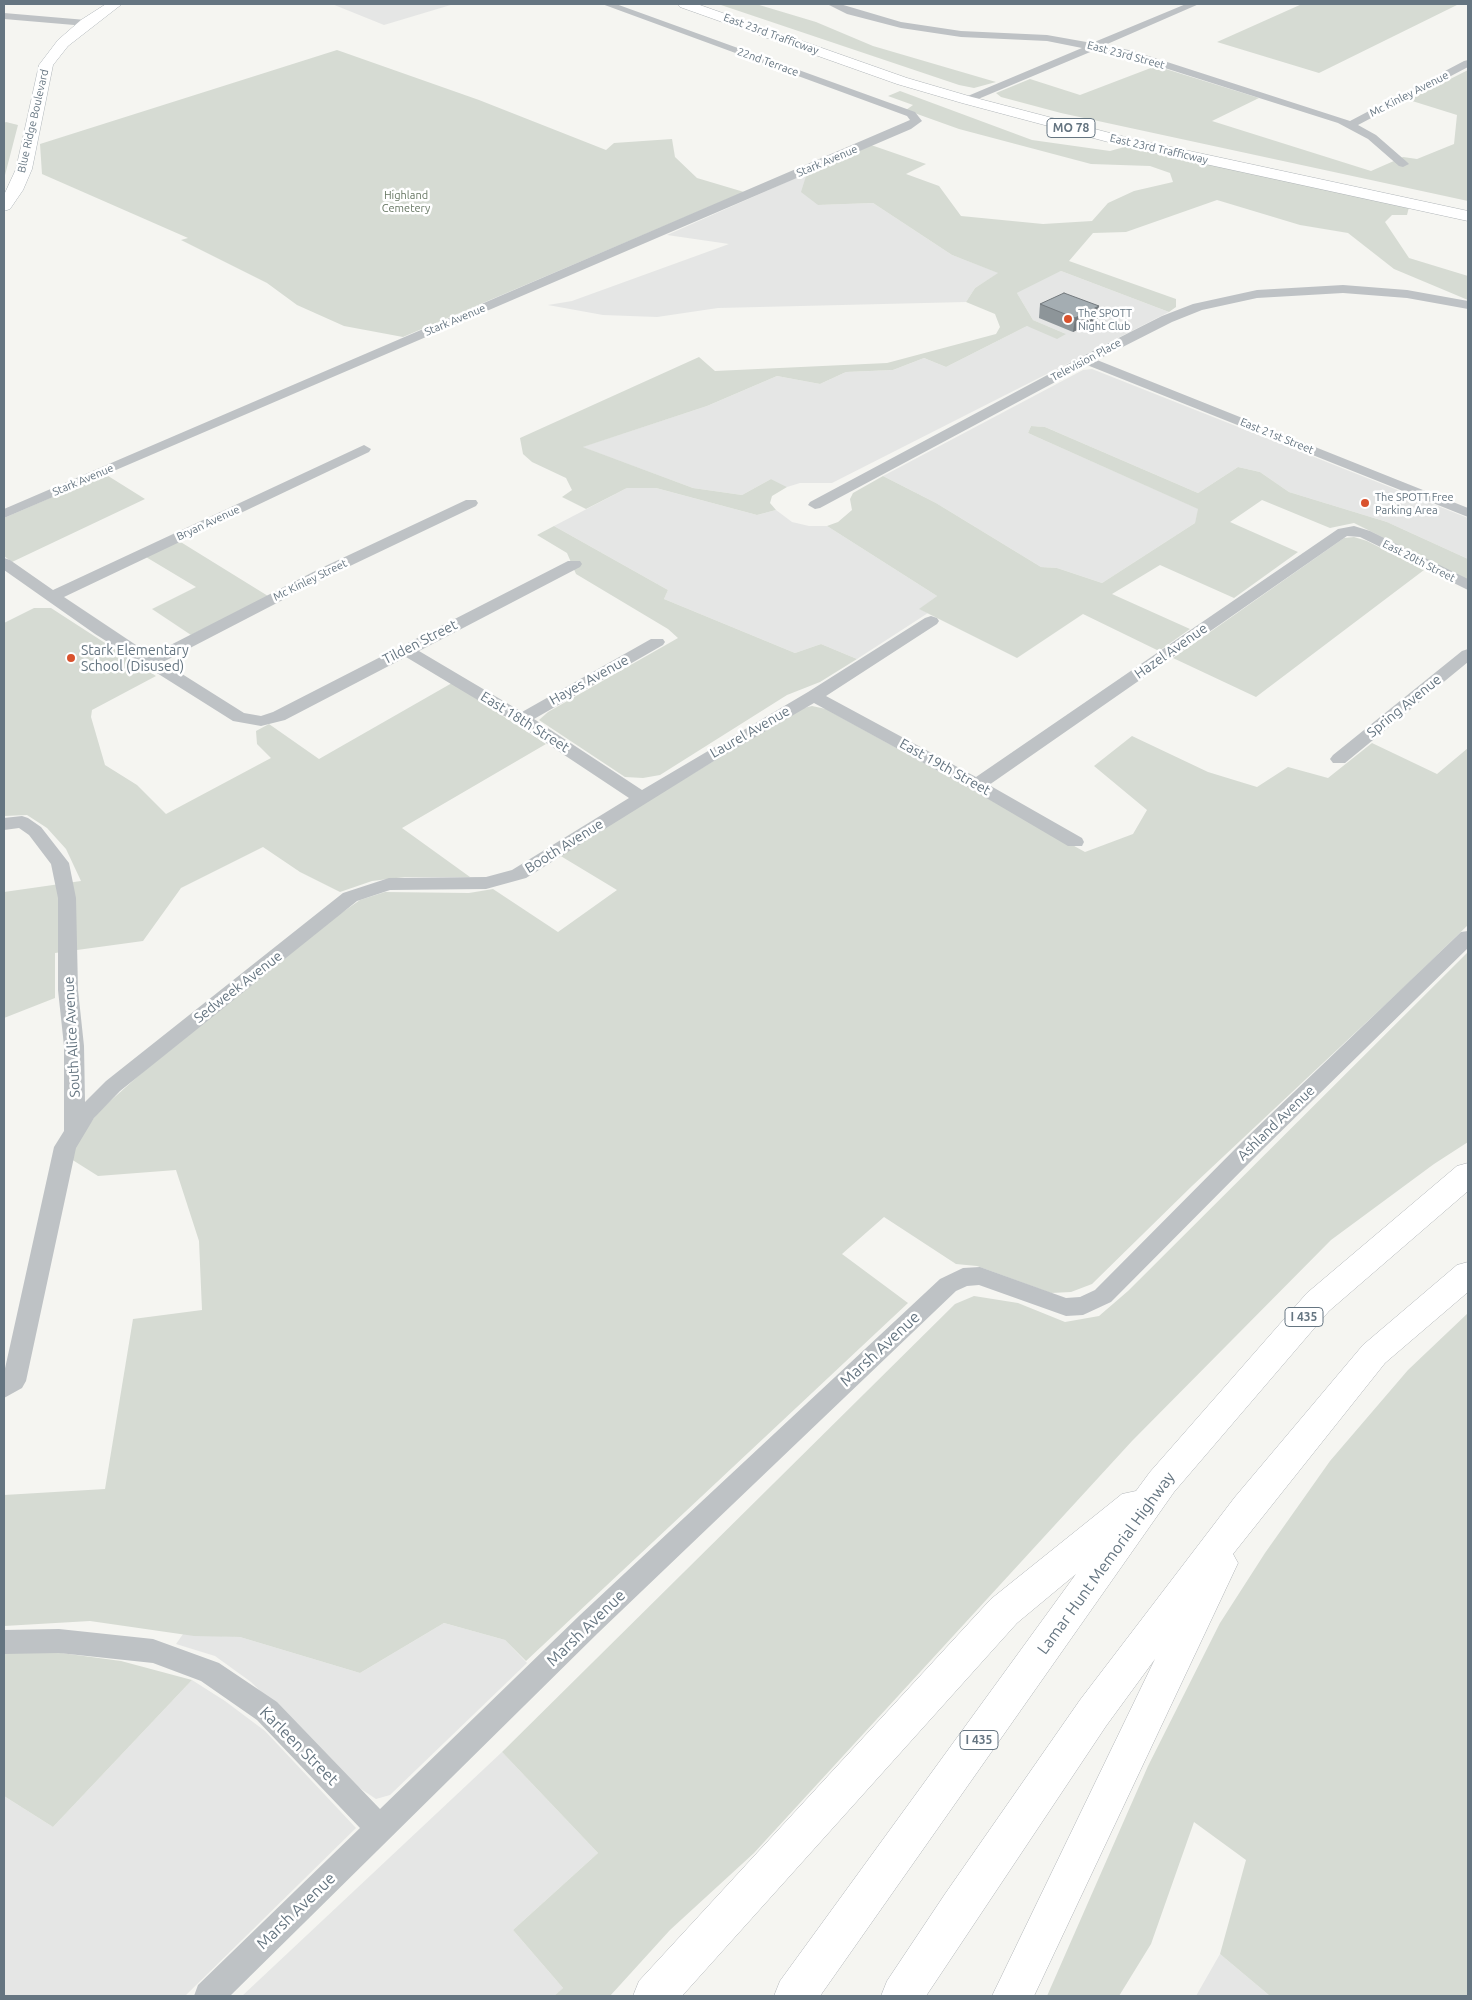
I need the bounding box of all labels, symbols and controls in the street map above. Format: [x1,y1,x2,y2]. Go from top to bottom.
street label: East 23rd Trafficway [722,11,820,57]
street label: East 23rd Street [1086,38,1166,72]
street label: 22nd Terrace [735,45,801,79]
street label: Blue Ridge Boulevard [15,68,51,174]
street label: Mc Kinley Avenue [1367,68,1451,120]
road number: MO 78 [1047,119,1095,138]
street label: East 23rd Trafficway [1109,131,1209,167]
street label: Stark Avenue [794,142,860,180]
park label: Highland Cemetery [382,188,430,214]
street label: Stark Avenue [422,301,488,339]
place label: The SPOTT Night Club [1078,306,1132,332]
marker: The SPOTT Night Club [1062,313,1074,325]
street label: Television Place [1049,336,1123,384]
street label: East 21st Street [1238,415,1316,457]
street label: Stark Avenue [50,461,116,499]
place label: The SPOTT Free Parking Area [1375,490,1454,516]
marker: The SPOTT Free Parking Area [1359,497,1371,509]
street label: Bryan Avenue [174,503,242,543]
street label: East 20th Street [1381,537,1457,585]
street label: Mc Kinley Street [271,556,349,604]
street label: Tilden Street [380,616,460,668]
street label: Hazel Avenue [1131,620,1211,682]
place label: Stark Elementary School (Disused) [81,642,189,674]
street label: Hayes Avenue [547,651,631,709]
marker: Stark Elementary School (Disused) [65,652,77,664]
street label: Spring Avenue [1363,671,1445,741]
street label: East 18th Street [478,688,572,756]
street label: Laurel Avenue [707,702,793,762]
street label: East 19th Street [897,735,993,799]
street label: Booth Avenue [522,815,606,877]
street label: Sedweek Avenue [191,947,285,1027]
street label: South Alice Avenue [60,976,84,1098]
street label: Ashland Avenue [1234,1082,1318,1164]
street label: Marsh Avenue [836,1307,924,1391]
road number: I 435 [1285,1308,1323,1326]
street label: Lamar Hunt Memorial Highway [1033,1468,1179,1658]
street label: Marsh Avenue [543,1586,629,1670]
street label: Karleen Street [256,1703,342,1789]
road number: I 435 [960,1730,998,1750]
street label: Marsh Avenue [253,1869,339,1953]

